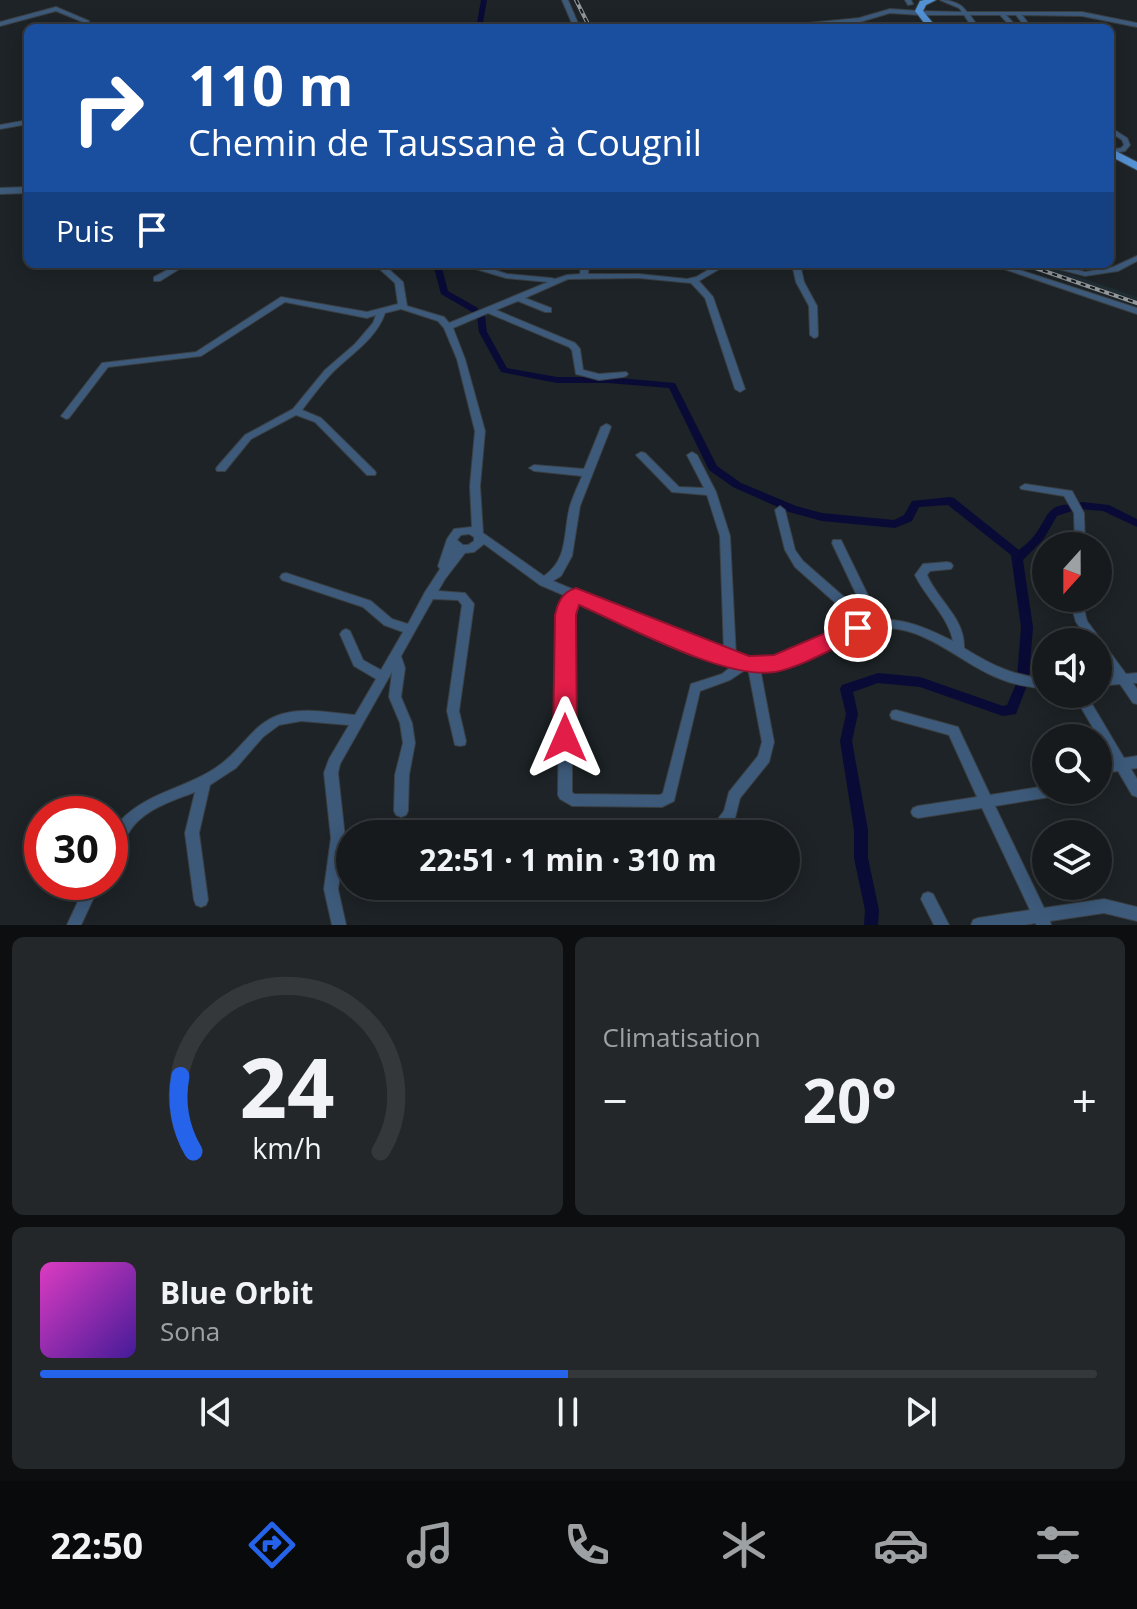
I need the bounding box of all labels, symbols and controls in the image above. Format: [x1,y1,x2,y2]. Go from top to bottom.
text: 110 m [188,46,354,122]
icon: right [56,56,160,160]
text: Chemin de Taussane à Cougnil [188,118,702,167]
icon: arrive [130,208,174,252]
text: Puis [56,210,114,251]
north arrow [1032,532,1112,612]
map controls [1032,532,1112,900]
pin [824,594,892,662]
icon: arrive [836,606,880,650]
button: sound [1032,628,1112,708]
position arrow [523,696,607,780]
button: search [1032,724,1112,804]
speed limit sign: 30 [24,796,128,900]
button: layers [1032,820,1112,900]
text: 22:51 · 1 min · 310 m [419,839,717,880]
text: Climatisation [603,1019,761,1055]
text: 24 [240,1029,335,1142]
text: 20° [803,1059,897,1141]
text: − [603,1070,628,1130]
text: + [1072,1070,1097,1130]
text: km/h [253,1128,322,1167]
text: Blue Orbit [160,1272,313,1313]
text: Sona [160,1313,220,1349]
icon: previous [194,1390,238,1434]
icon: pause [546,1390,590,1434]
icon: next [899,1390,943,1434]
icon: directions [244,1517,300,1573]
icon: music [402,1517,458,1573]
icon: phone [559,1517,615,1573]
icon: climate [716,1517,772,1573]
icon: car [873,1517,929,1573]
icon: filters [1030,1517,1086,1573]
text: 22:50 [51,1521,143,1570]

